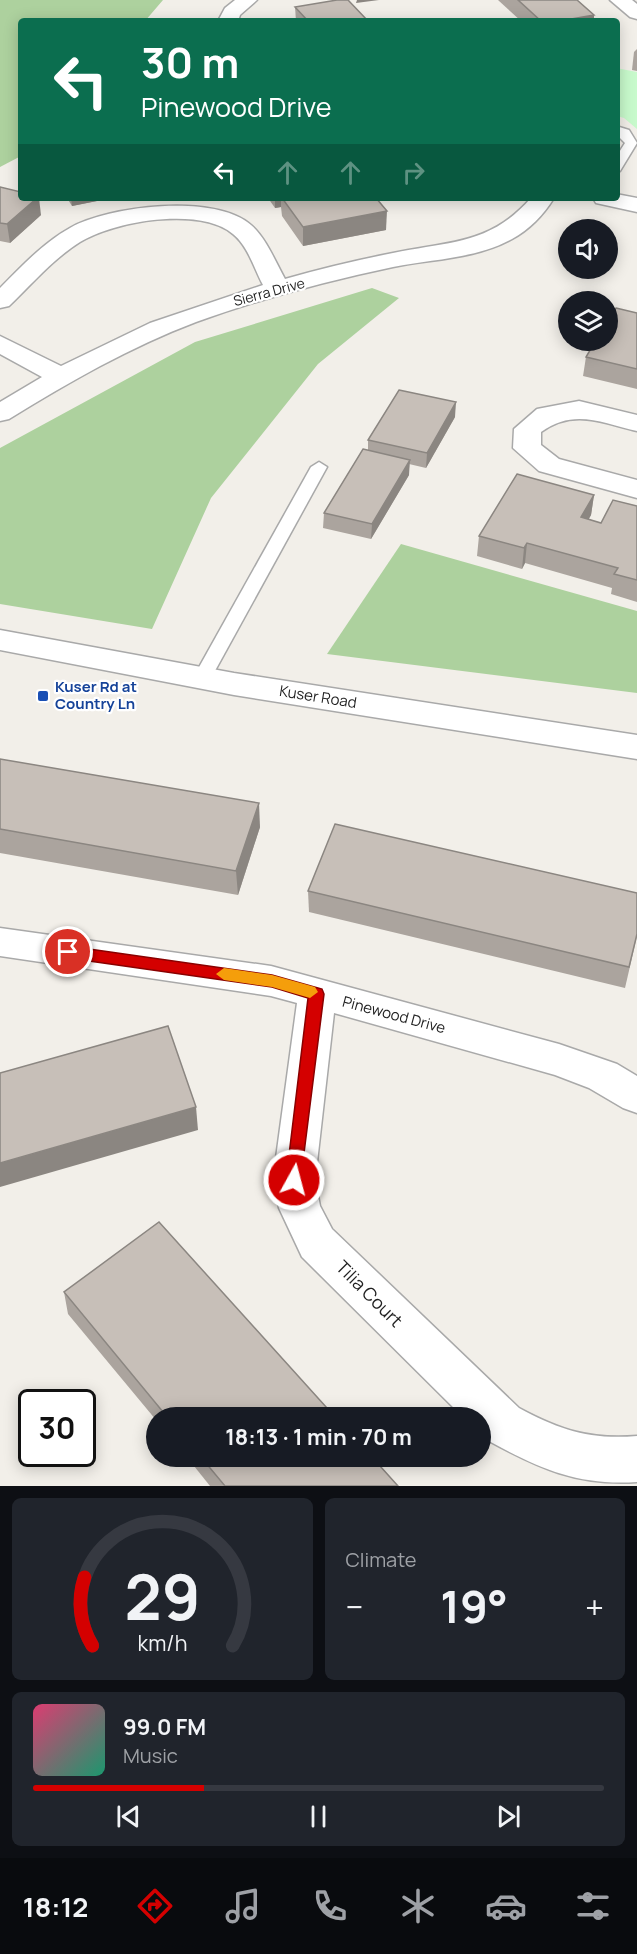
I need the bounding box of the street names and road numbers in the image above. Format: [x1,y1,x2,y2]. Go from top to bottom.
street label: Sierra Drive [231,273,307,310]
street label: Kuser Road [278,680,358,713]
street label: Pinewood Drive [340,991,448,1038]
street label: Tilia Court [331,1255,408,1332]

